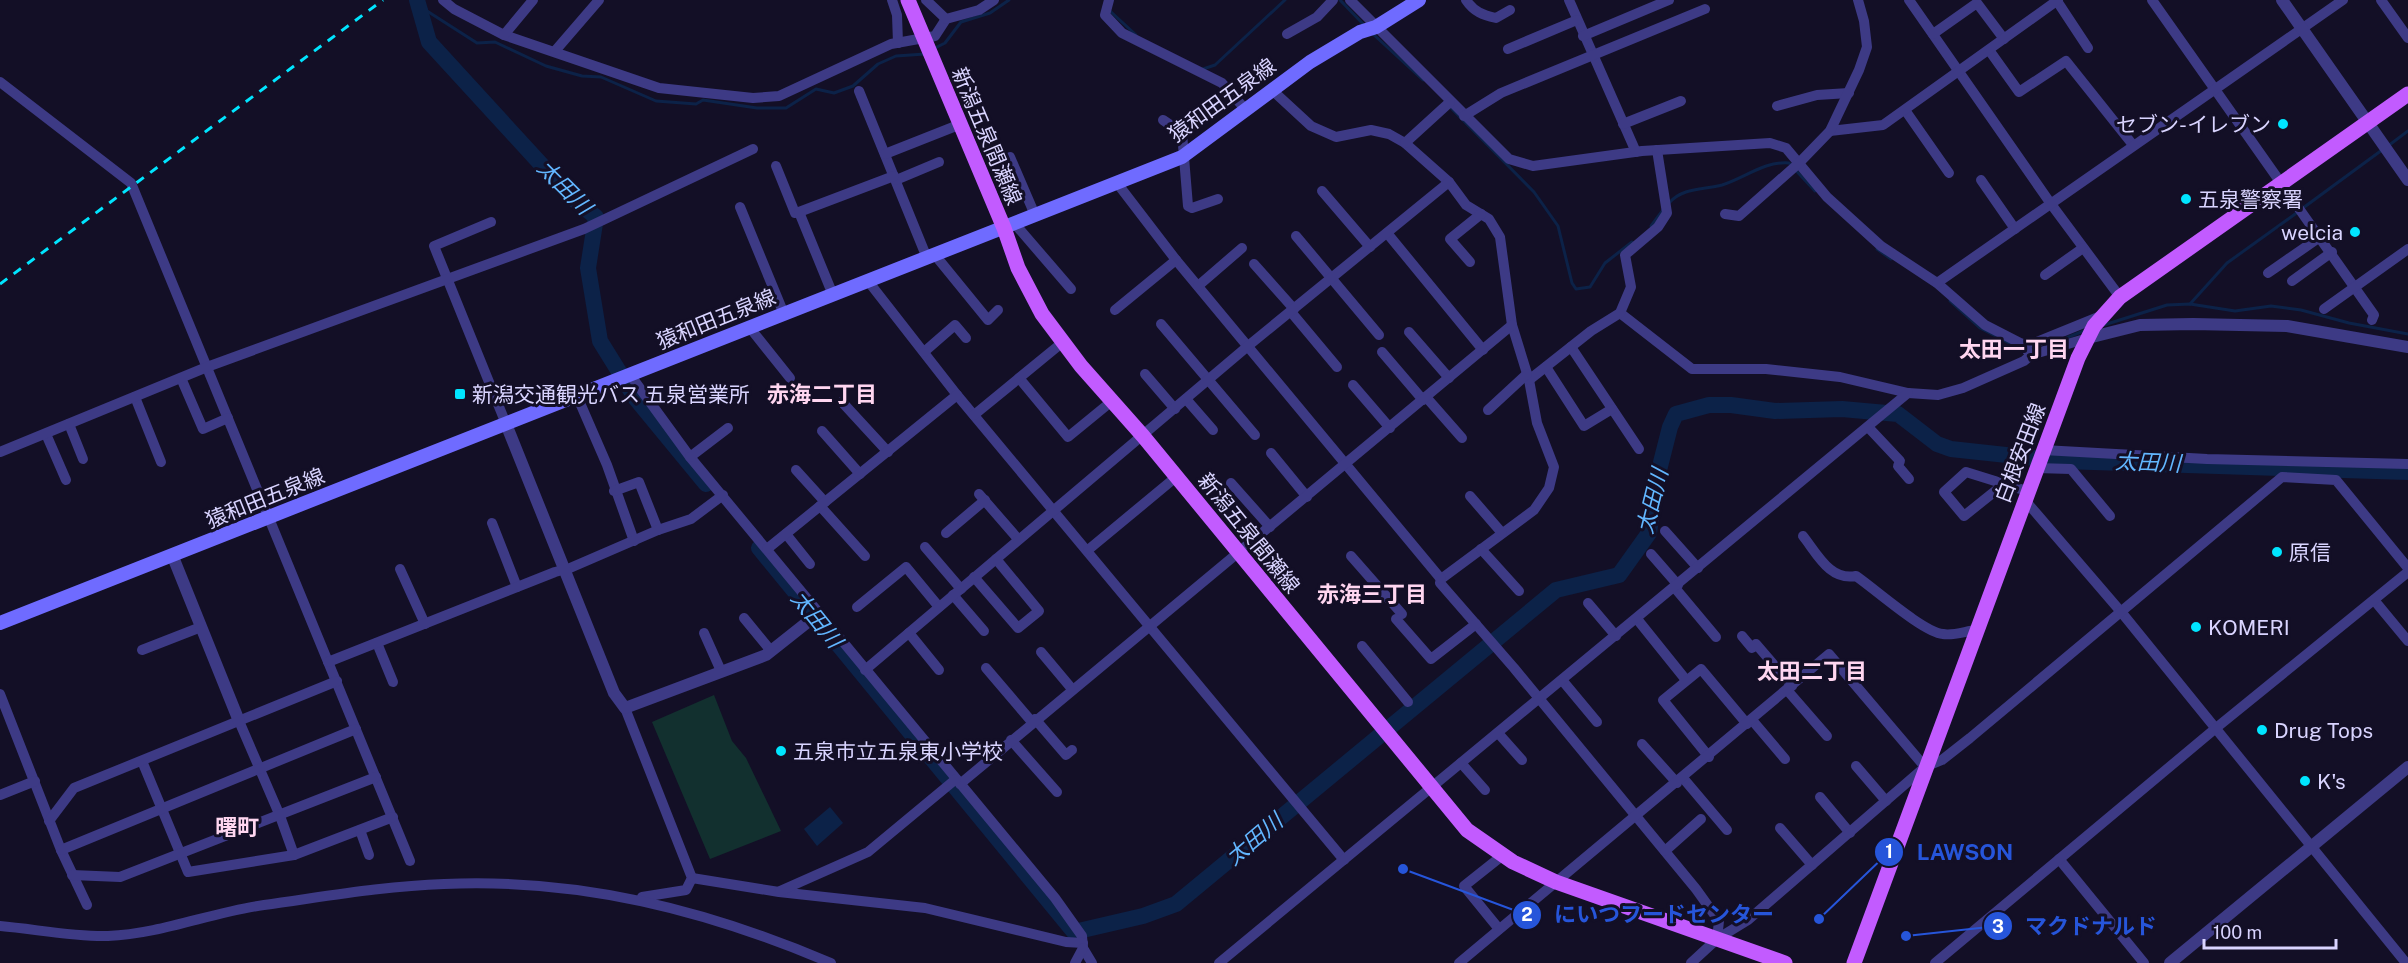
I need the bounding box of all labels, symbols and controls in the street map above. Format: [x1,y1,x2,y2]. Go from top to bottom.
street label: 猿和田五泉線 [1164,53,1280,147]
street label: 新潟五泉間瀬線 [947,63,1027,209]
place label: セブン-イレブン [2116,112,2271,137]
marker: セブン-イレブン [2276,117,2290,131]
water label: 太田川 [532,154,599,221]
place label: 五泉警察署 [2198,187,2303,212]
marker: 五泉警察署 [2179,192,2193,206]
place label: welcia [2281,220,2343,245]
marker: welcia [2348,225,2362,239]
street label: 猿和田五泉線 [653,284,779,354]
district label: 太田一丁目 [1959,336,2069,362]
district label: 赤海二丁目 [767,381,877,407]
place label: 新潟交通観光バス 五泉営業所 [472,382,750,407]
marker: 新潟交通観光バス 五泉営業所 [453,387,467,401]
street label: 白根安田線 [1990,400,2050,506]
water label: 太田川 [2115,448,2183,476]
street label: 猿和田五泉線 [202,463,328,533]
water label: 太田川 [1631,464,1673,536]
street label: 新潟五泉間瀬線 [1193,468,1305,598]
place label: 原信 [2289,540,2331,565]
marker: 原信 [2270,545,2284,559]
district label: 赤海三丁目 [1317,581,1427,607]
water label: 太田川 [786,585,849,654]
place label: KOMERI [2208,615,2290,640]
marker: KOMERI [2189,620,2203,634]
district label: 太田二丁目 [1757,658,1867,684]
place label: Drug Tops [2274,718,2373,743]
marker: Drug Tops [2255,723,2269,737]
place label: 五泉市立五泉東小学校 [793,739,1003,764]
marker: 五泉市立五泉東小学校 [774,744,788,758]
place label: K's [2317,769,2346,794]
marker: K's [2298,774,2312,788]
water label: 太田川 [1220,807,1289,870]
district label: 曙町 [215,814,259,840]
callout: LAWSON [1874,832,2025,872]
text: LAWSON [1917,839,2013,865]
text: 1 [1885,841,1893,862]
callout: にいつフードセンター [1512,895,1786,935]
text: にいつフードセンター [1554,901,1774,927]
text: 2 [1521,904,1533,925]
callout: マクドナルド [1983,906,2169,946]
scale bar [2204,912,2336,950]
text: マクドナルド [2025,913,2157,939]
text: 3 [1992,916,2004,937]
text: 100 m [2213,922,2262,943]

